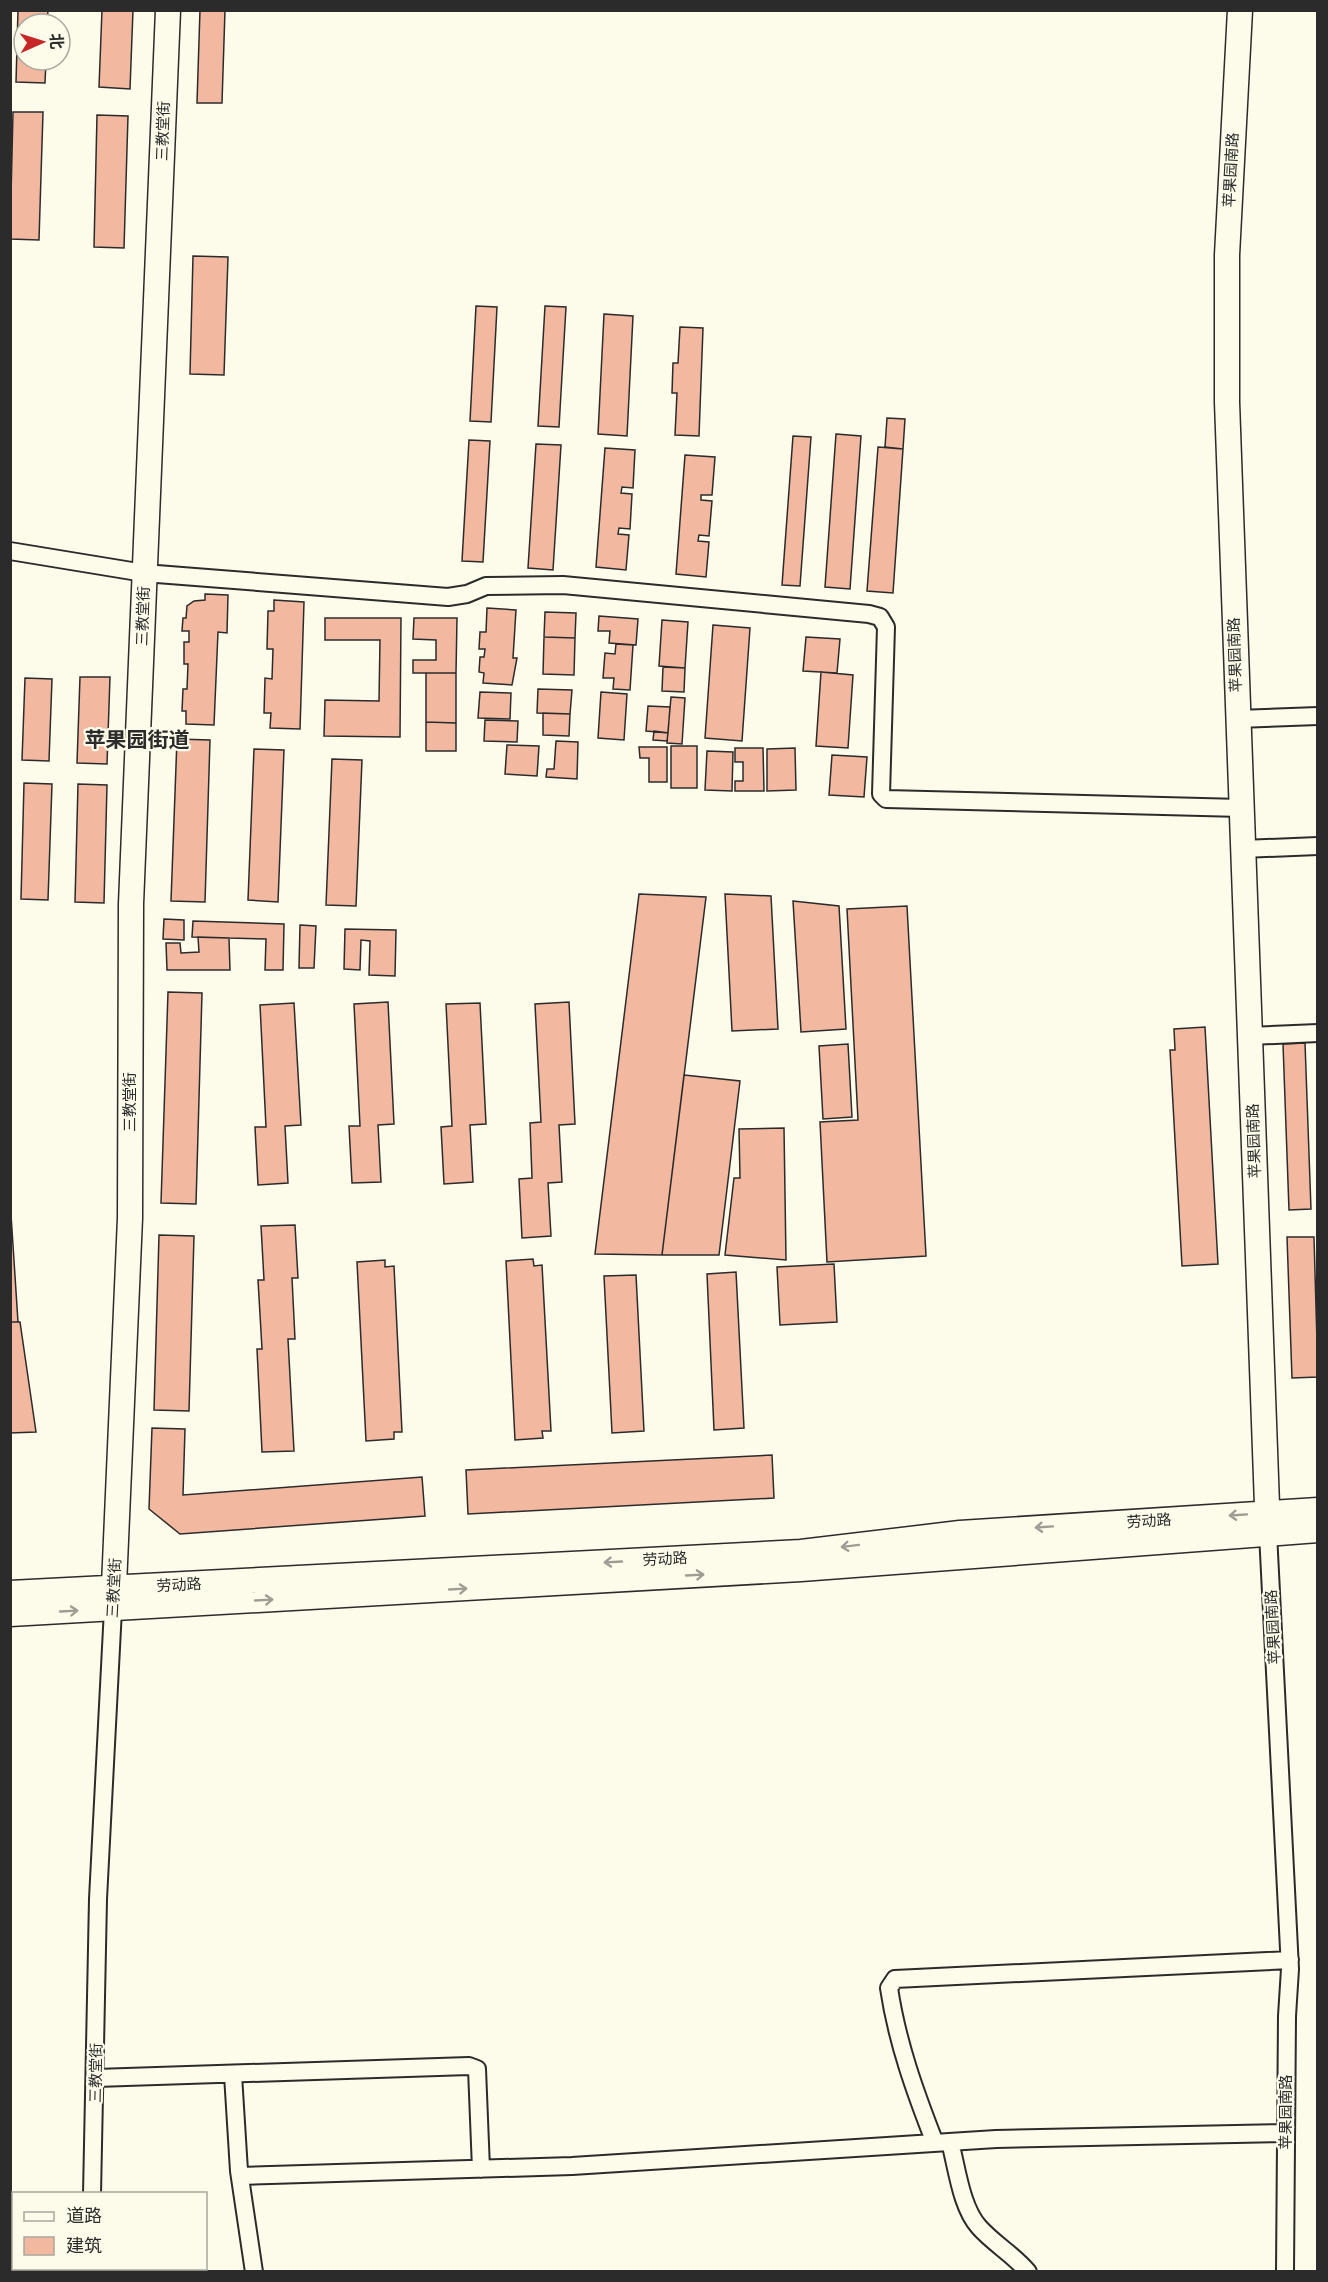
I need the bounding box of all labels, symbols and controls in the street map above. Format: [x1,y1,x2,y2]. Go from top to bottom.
north arrow [12,12,72,72]
text: 北 [47,33,67,50]
street label: 三教堂街 [152,101,173,161]
street label: 苹果园南路 [1219,132,1242,208]
street label: 三教堂街 [132,586,153,646]
street label: 苹果园南路 [1224,617,1245,693]
district label: 苹果园街道 [85,726,190,752]
street label: 三教堂街 [120,1072,139,1132]
street label: 苹果园南路 [1243,1103,1264,1179]
street label: 劳动路 [1126,1509,1172,1532]
one-way arrow [1229,1510,1249,1521]
one-way arrow [1034,1522,1054,1533]
one-way arrow [840,1541,860,1552]
street label: 劳动路 [642,1548,688,1569]
one-way arrow [604,1556,624,1567]
street label: 三教堂街 [102,1558,125,1618]
one-way arrow [684,1570,704,1581]
street label: 劳动路 [156,1574,202,1595]
one-way arrow [448,1583,468,1594]
street label: 苹果园南路 [1261,1589,1284,1665]
one-way arrow [253,1595,273,1606]
one-way arrow [58,1606,78,1617]
street label: 三教堂街 [85,2043,106,2103]
street label: 苹果园南路 [1276,2074,1295,2150]
legend [12,2192,207,2270]
text: 道路 [66,2204,102,2227]
text: 建筑 [66,2234,102,2257]

